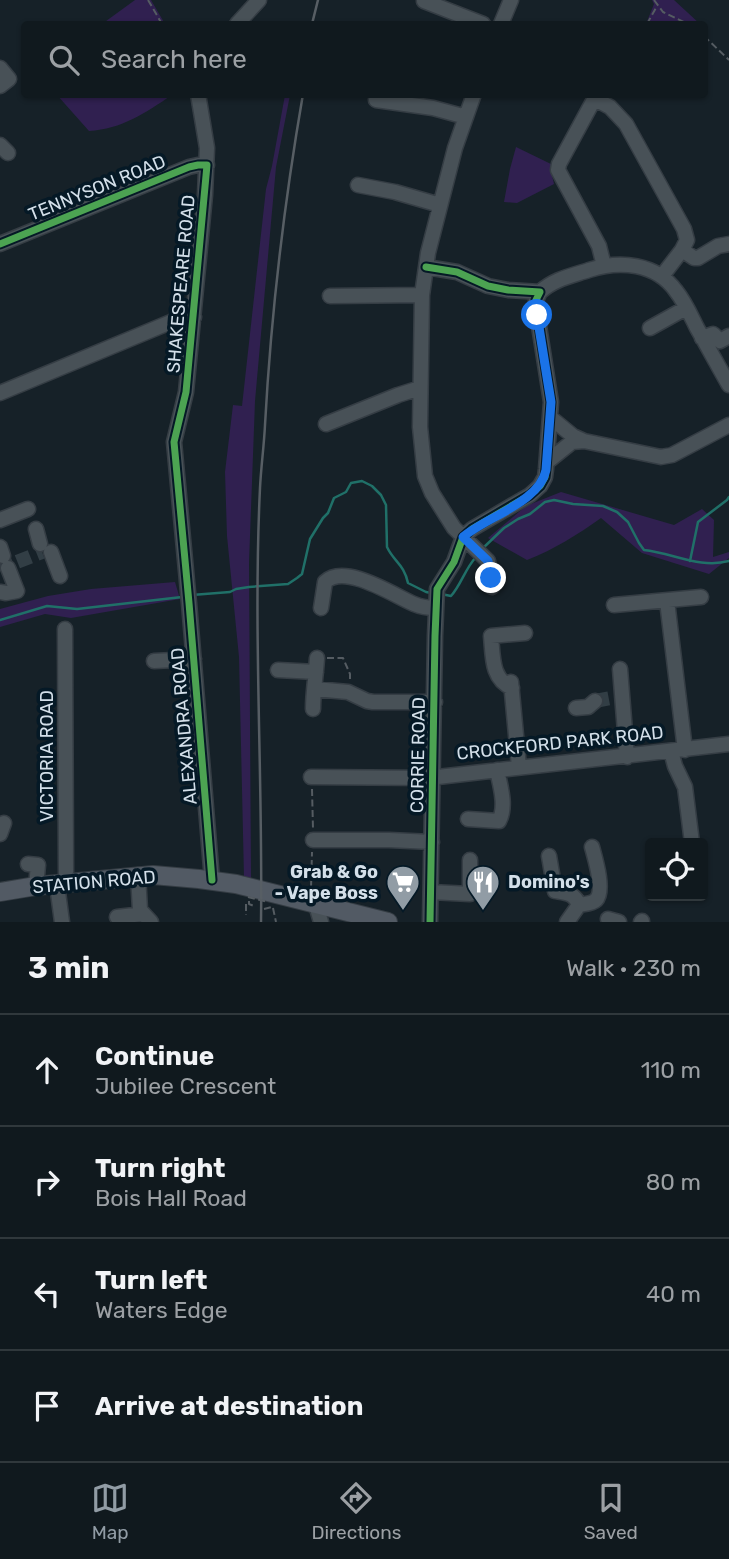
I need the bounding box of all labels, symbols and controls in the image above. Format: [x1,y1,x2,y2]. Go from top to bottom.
search box [21,21,708,98]
icon: search [45,41,83,79]
text: Search here [101,44,247,75]
street label: TENNYSON ROAD [25,150,169,226]
street label: SHAKESPEARE ROAD [162,194,200,374]
route start [521,299,552,330]
route end [475,562,506,593]
street label: ALEXANDRA ROAD [166,647,202,805]
street label: VICTORIA ROAD [36,690,58,822]
street label: CORRIE ROAD [406,697,430,813]
street label: CROCKFORD PARK ROAD [455,721,665,765]
map controls [645,838,708,901]
button: locate [645,838,708,901]
place label: Grab & Go - Vape Boss [275,861,378,904]
supermarket icon: Grab & Go - Vape Boss [384,863,422,912]
restaurant icon: Domino's [464,863,502,912]
street label: STATION ROAD [32,866,156,898]
place label: Domino's [508,871,590,893]
text: 3 min [28,950,110,986]
text: Walk · 230 m [566,954,701,982]
text: Continue [95,1041,214,1072]
icon: ahead [28,1051,66,1089]
text: 110 m [641,1056,701,1084]
text: Jubilee Crescent [95,1072,276,1100]
text: Turn right [95,1153,225,1184]
icon: right [28,1163,66,1201]
text: 80 m [646,1168,701,1196]
text: Bois Hall Road [95,1184,247,1212]
text: Turn left [95,1265,207,1296]
icon: left [28,1275,66,1313]
text: 40 m [646,1280,701,1308]
text: Waters Edge [95,1296,228,1324]
icon: arrive [28,1387,66,1425]
text: Arrive at destination [95,1391,363,1422]
tab: Map [91,1479,129,1544]
tab: Directions [311,1479,401,1544]
tab: Saved [584,1479,638,1544]

